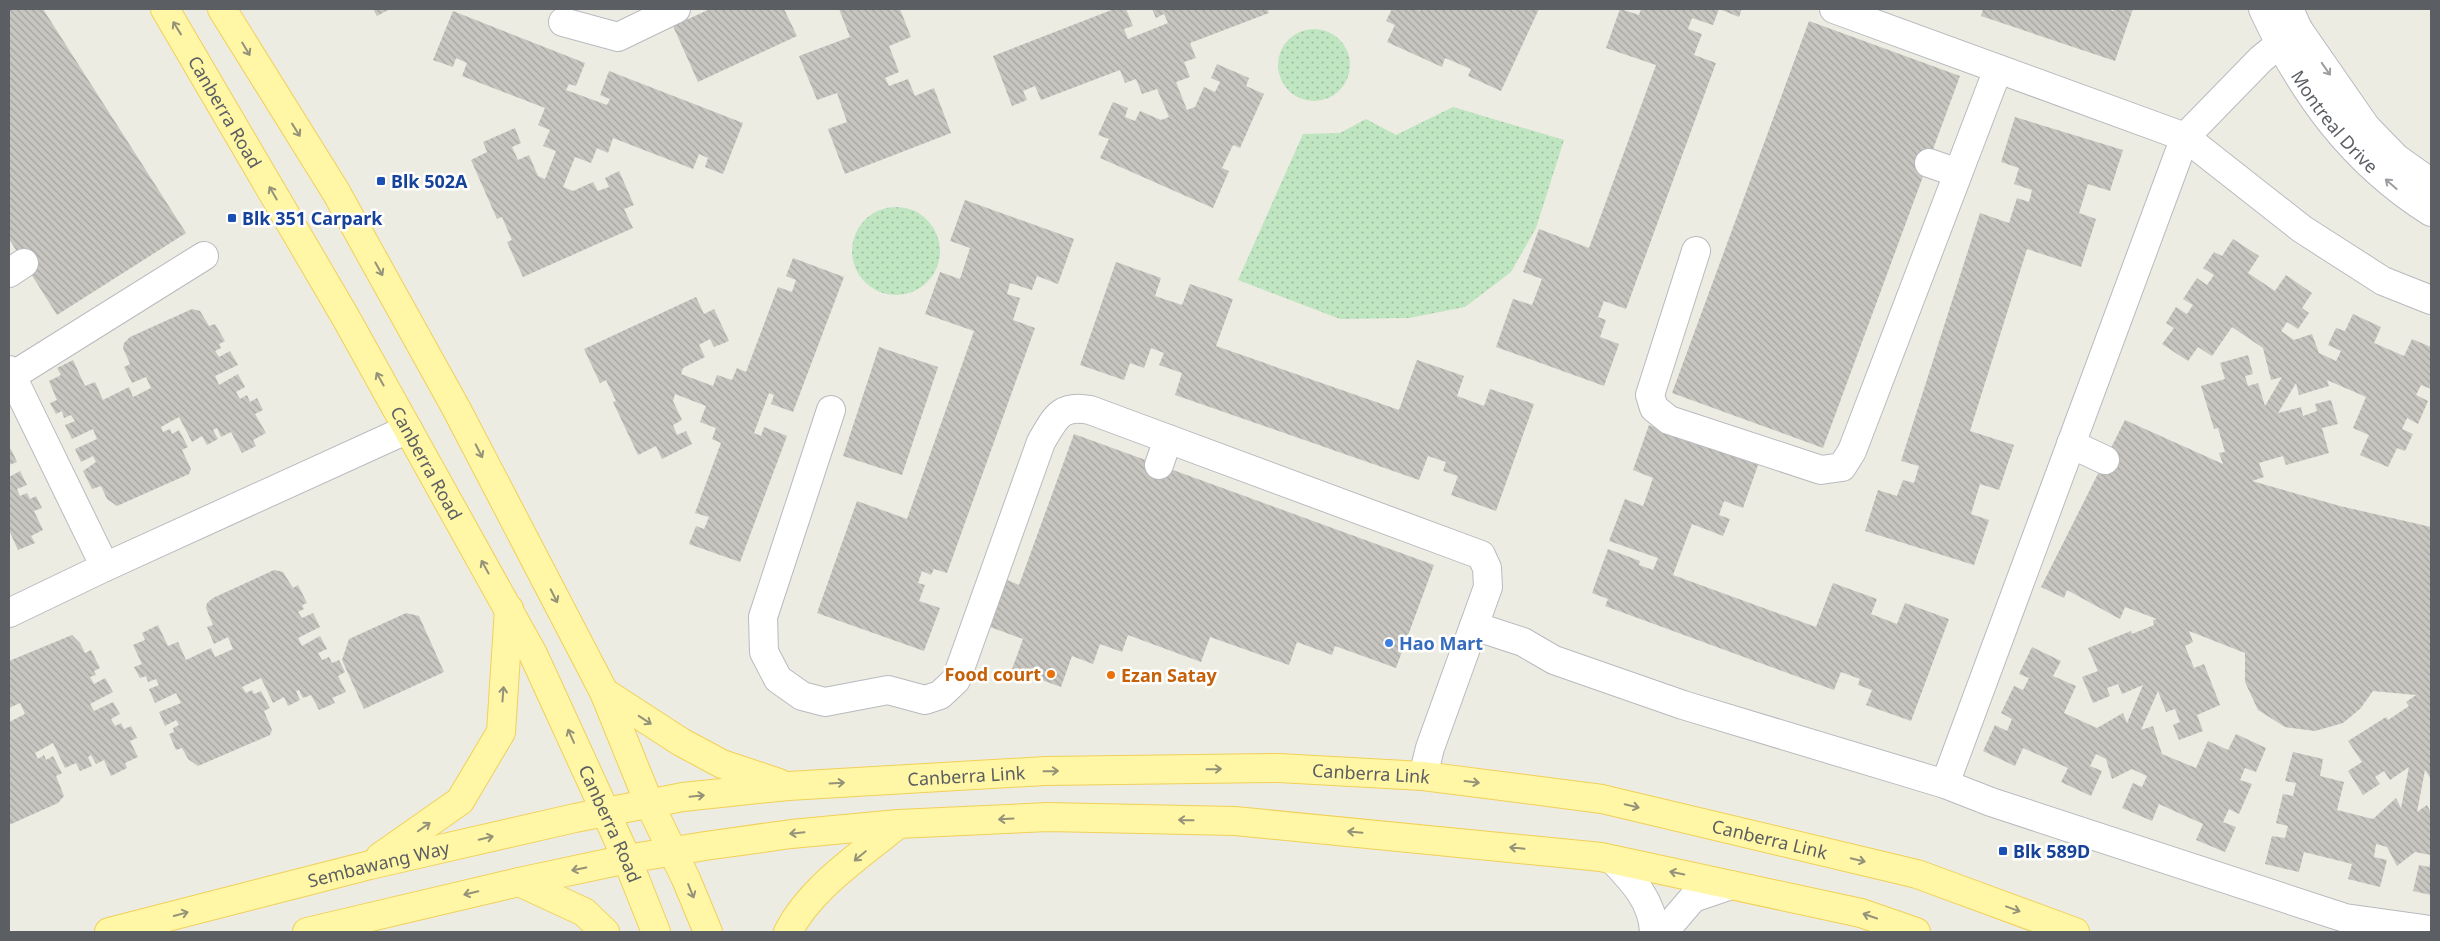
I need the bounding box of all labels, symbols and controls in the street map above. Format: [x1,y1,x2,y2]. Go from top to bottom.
one-way arrow [172,21,182,35]
one-way arrow [241,41,251,55]
street label: Canberra Road [183,51,267,172]
one-way arrow [2321,62,2331,76]
street label: Montreal Drive [2286,65,2383,178]
one-way arrow [292,122,302,136]
place label: Blk 502A [391,169,468,193]
marker: Blk 502A [375,175,387,187]
one-way arrow [2385,179,2398,190]
one-way arrow [268,186,278,200]
place label: Blk 351 Carpark [242,206,383,230]
marker: Blk 351 Carpark [226,212,238,224]
one-way arrow [374,262,384,277]
one-way arrow [375,373,385,387]
street label: Canberra Road [385,402,468,524]
one-way arrow [474,444,484,459]
one-way arrow [480,560,489,575]
one-way arrow [549,588,559,603]
place label: Hao Mart [1399,631,1483,655]
marker: Hao Mart [1383,637,1395,649]
place label: Food court [944,662,1041,686]
place label: Ezan Satay [1121,663,1217,687]
marker: Food court [1045,668,1057,680]
marker: Ezan Satay [1105,669,1117,681]
one-way arrow [499,686,508,702]
one-way arrow [637,715,651,725]
one-way arrow [565,729,575,744]
street label: Canberra Link [1311,758,1432,789]
street label: Canberra Link [907,760,1026,791]
street label: Canberra Road [573,761,647,886]
one-way arrow [1205,764,1221,774]
one-way arrow [1043,767,1059,776]
one-way arrow [1463,778,1479,788]
one-way arrow [828,779,844,788]
one-way arrow [689,791,705,801]
one-way arrow [1624,802,1640,811]
one-way arrow [998,814,1014,823]
street label: Canberra Link [1710,814,1830,864]
one-way arrow [1178,815,1194,825]
one-way arrow [417,821,430,832]
one-way arrow [1347,827,1363,837]
one-way arrow [789,829,805,838]
one-way arrow [477,833,493,843]
street label: Sembawang Way [305,835,452,893]
place label: Blk 589D [2013,839,2090,863]
one-way arrow [1509,843,1525,853]
marker: Blk 589D [1997,845,2009,857]
one-way arrow [854,850,867,861]
one-way arrow [1850,856,1866,865]
one-way arrow [572,865,588,874]
one-way arrow [1669,868,1685,878]
one-way arrow [687,884,696,899]
one-way arrow [464,889,480,898]
one-way arrow [2005,905,2020,915]
one-way arrow [173,909,189,918]
one-way arrow [1862,911,1878,920]

